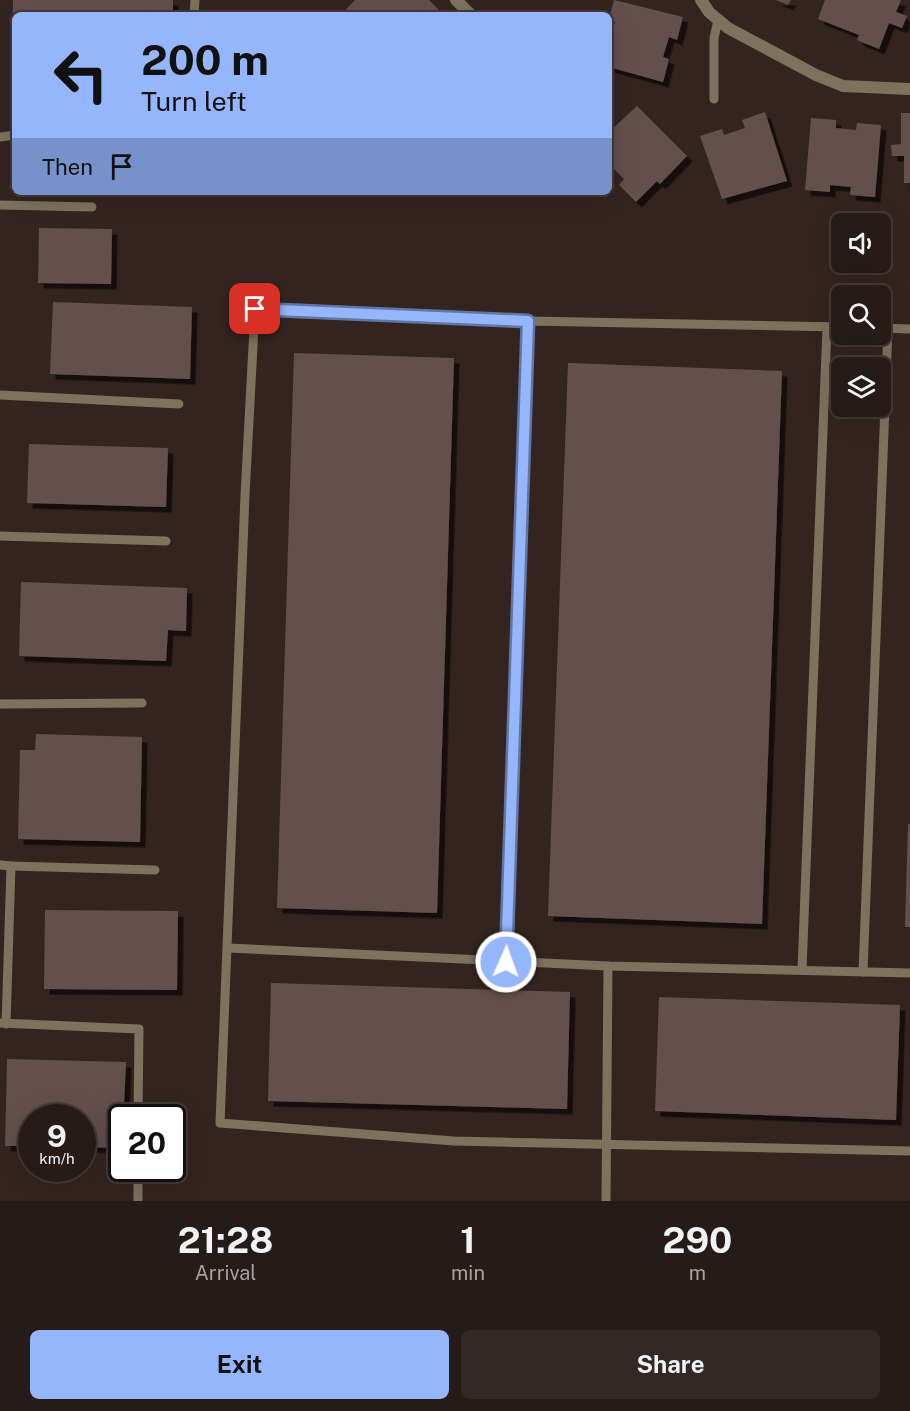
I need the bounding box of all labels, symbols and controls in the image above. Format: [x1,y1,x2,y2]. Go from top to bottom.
text: 200 m [141,35,269,84]
icon: left [42,36,120,114]
text: Turn left [141,85,247,117]
icon: arrive [105,150,138,183]
text: Then [42,154,93,180]
map controls [831,213,891,417]
button: sound [831,213,891,273]
pin [229,283,280,334]
button: search [831,285,891,345]
icon: arrive [238,292,271,325]
button: layers [831,357,891,417]
position arrow [474,930,538,994]
speed limit sign: 20 [108,1104,186,1182]
text: 9 [47,1118,67,1154]
text: km/h [39,1150,75,1167]
text: 21:28 [178,1219,273,1261]
text: 1 [460,1219,476,1261]
text: 290 [663,1219,732,1261]
text: Arrival [195,1261,256,1285]
text: min [451,1261,485,1285]
text: m [689,1261,706,1285]
button: Exit [30,1330,449,1399]
button: Share [461,1330,880,1399]

